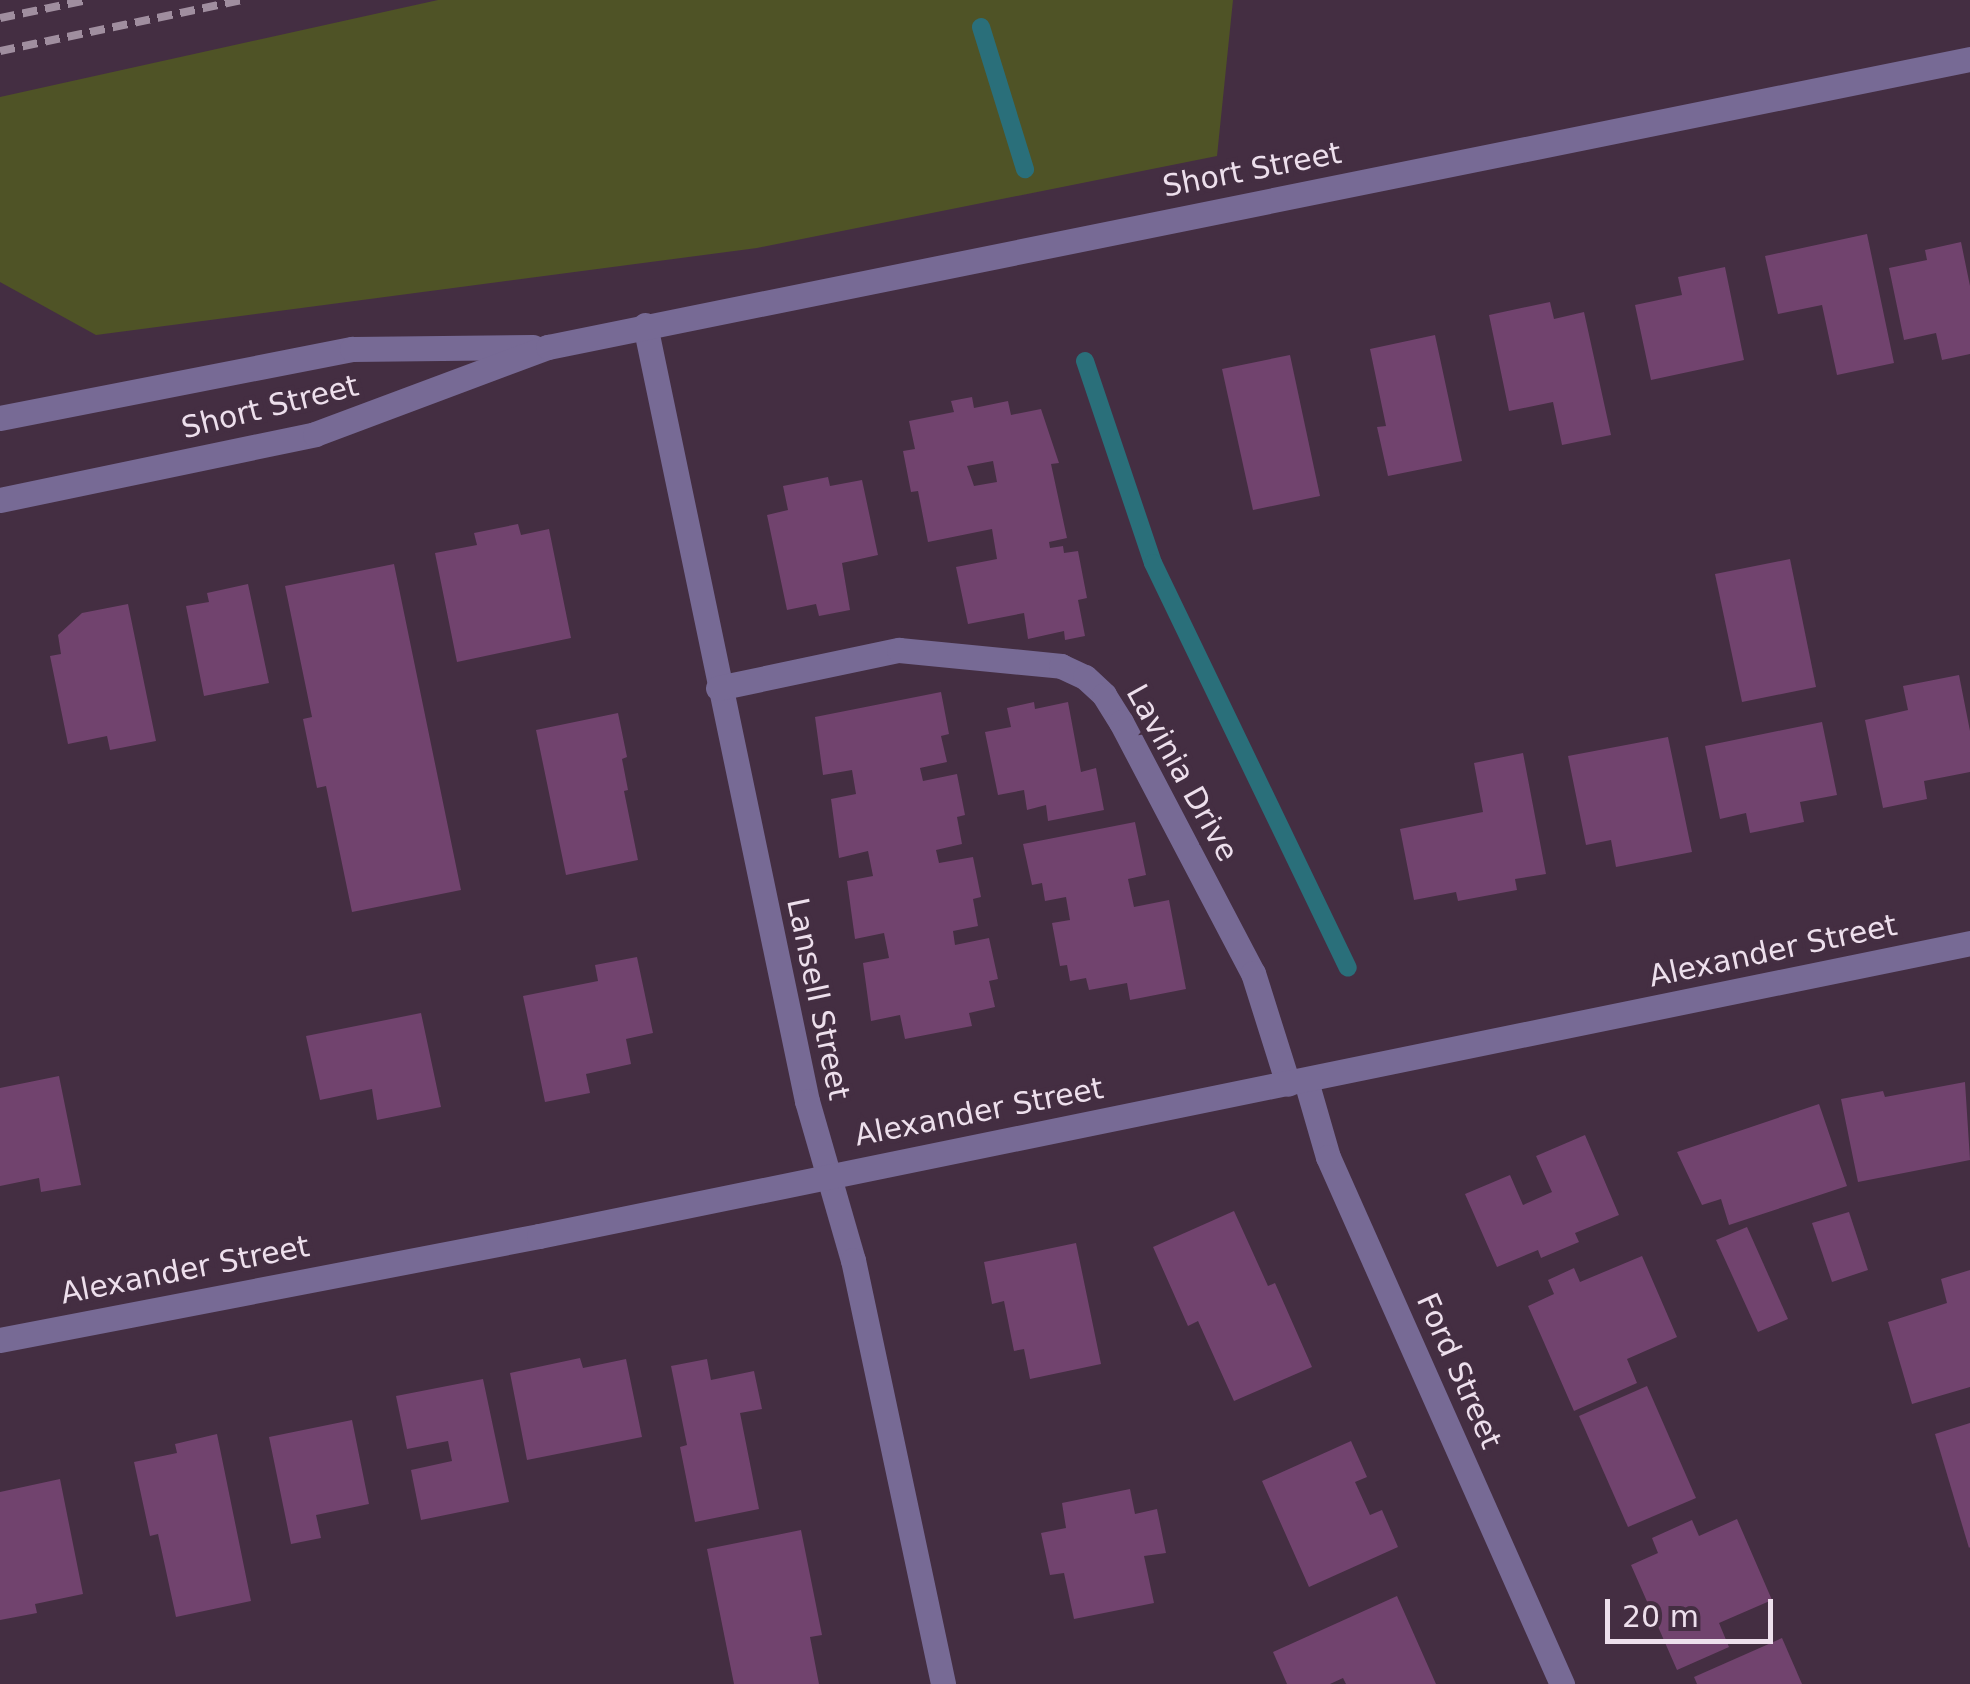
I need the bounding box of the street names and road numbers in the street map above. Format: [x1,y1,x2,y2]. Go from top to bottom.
street label: Short Street [1160,135,1344,205]
street label: Short Street [178,368,362,446]
street label: Lavinia Drive [1119,678,1245,868]
street label: Lansell Street [779,895,857,1103]
street label: Alexander Street [1646,907,1900,995]
street label: Alexander Street [852,1070,1106,1154]
street label: Alexander Street [58,1228,312,1312]
street label: Ford Street [1409,1288,1509,1454]

